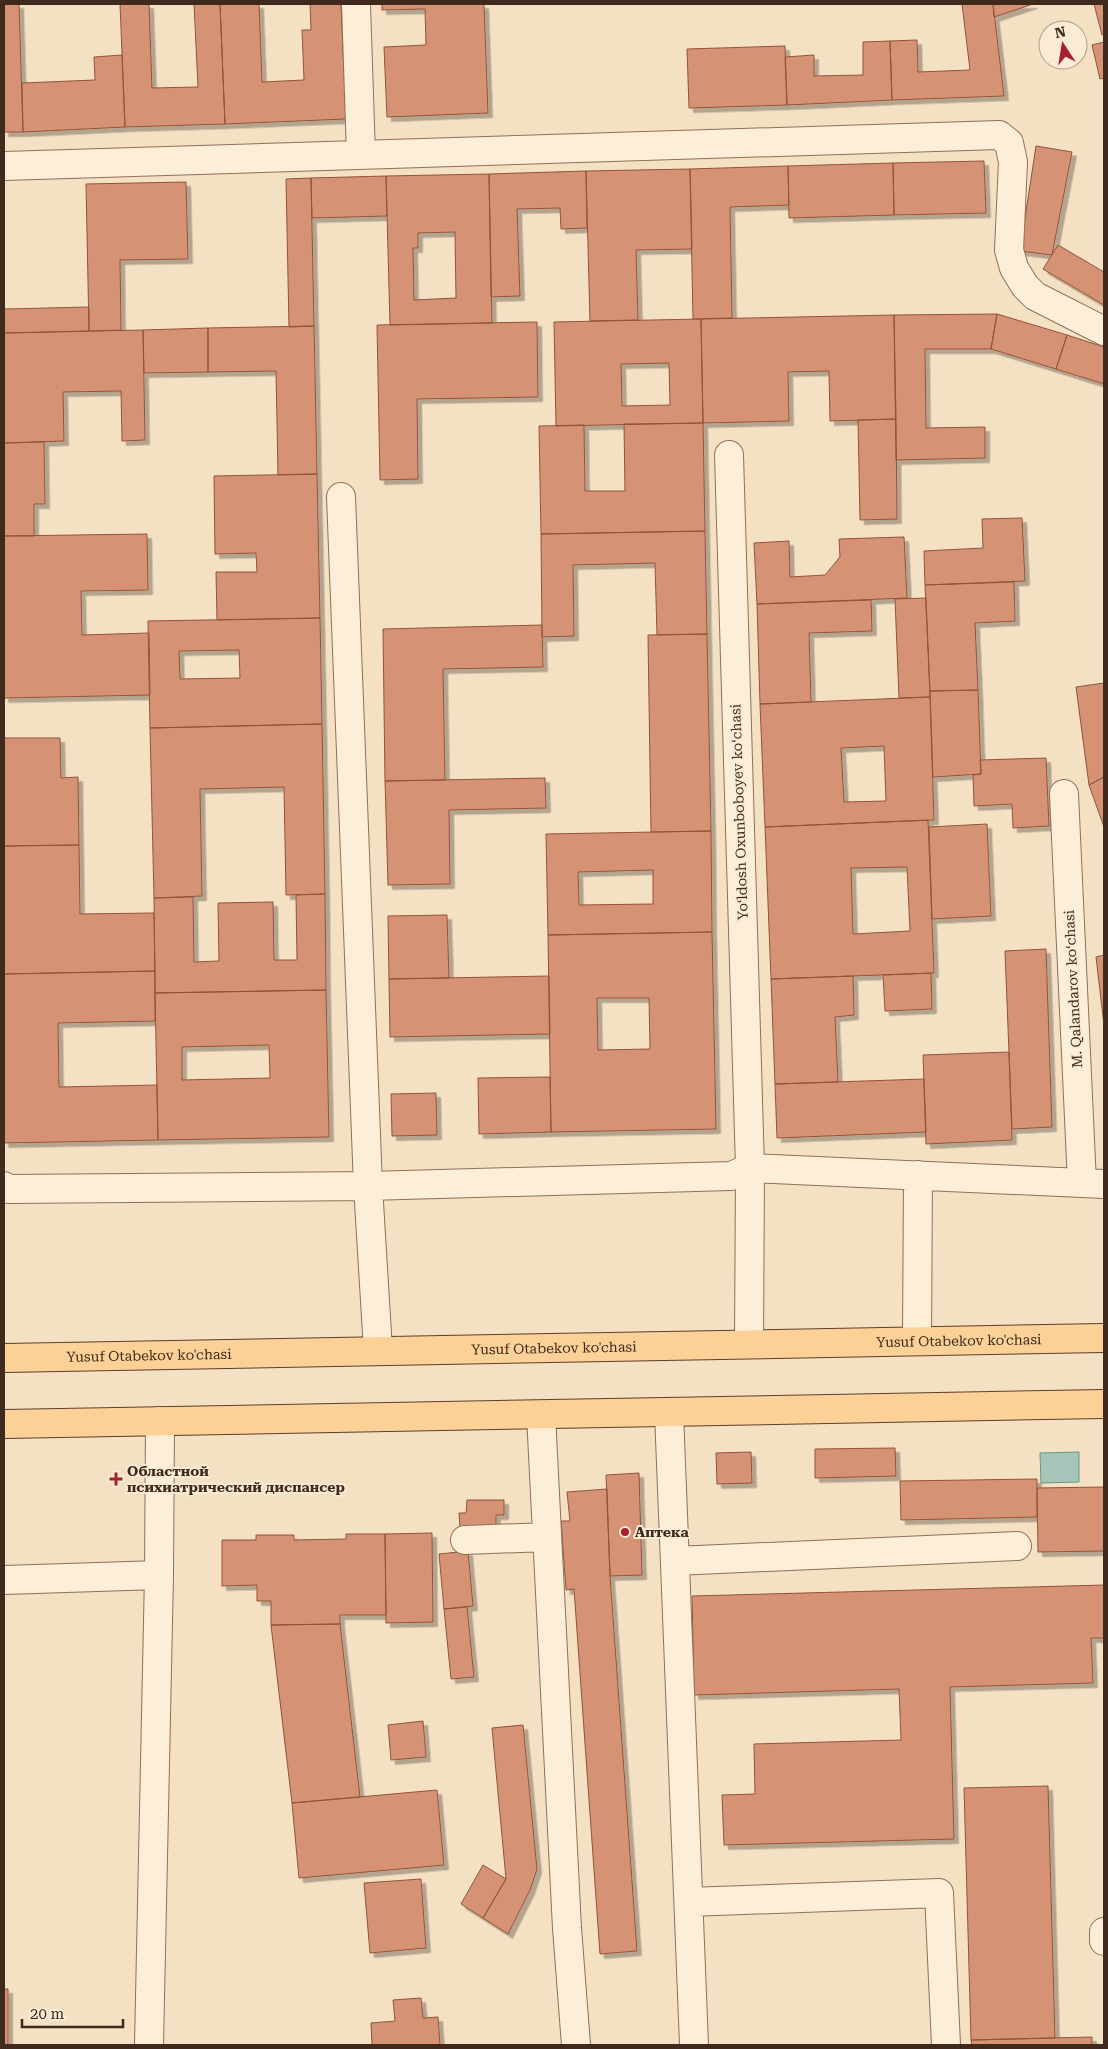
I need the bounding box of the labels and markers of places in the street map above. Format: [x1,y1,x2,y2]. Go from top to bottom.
place label: Областной психиатрический диспансер [127,1463,345,1495]
marker: Областной психиатрический диспансер [109,1472,123,1486]
place label: Аптека [635,1524,689,1540]
marker: Аптека [619,1526,631,1538]

